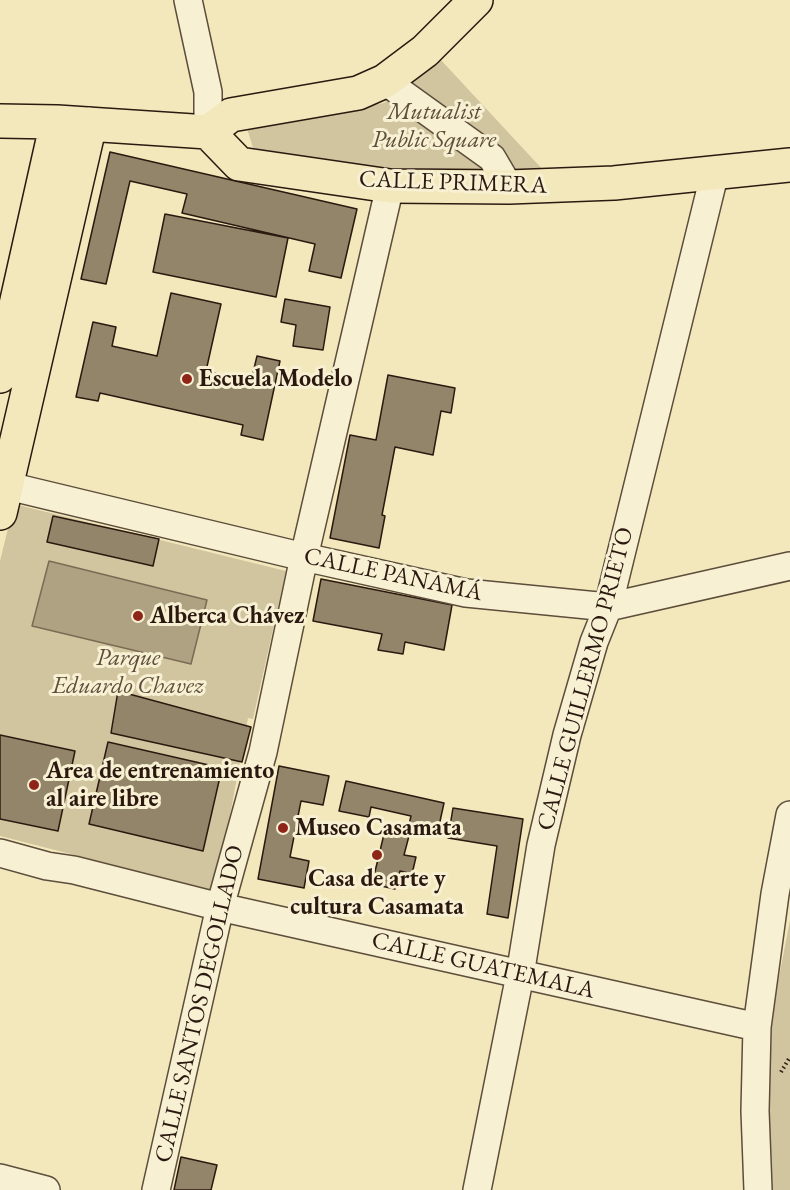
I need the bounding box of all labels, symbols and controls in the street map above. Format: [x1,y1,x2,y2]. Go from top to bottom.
park label: Mutualist Public Square [372,98,496,154]
street label: CALLE PRIMERA [358,165,548,201]
place label: Escuela Modelo [199,365,353,393]
marker: Escuela Modelo [180,372,194,386]
street label: CALLE GUILLERMO PRIETO [532,524,640,834]
street label: CALLE PANAMÁ [301,542,485,608]
place label: Alberca Chávez [150,602,305,630]
marker: Alberca Chávez [131,609,145,623]
park label: Parque Eduardo Chavez [52,644,204,700]
place label: Area de entrenamiento al aire libre [46,757,274,813]
marker: Area de entrenamiento al aire libre [27,778,41,792]
place label: Museo Casamata [295,814,462,842]
marker: Museo Casamata [276,821,290,835]
street label: CALLE SANTOS DEGOLLADO [149,842,251,1166]
marker: Casa de arte y cultura Casamata [370,848,384,862]
place label: Casa de arte y cultura Casamata [290,865,464,921]
street label: CALLE GUATEMALA [369,926,597,1006]

